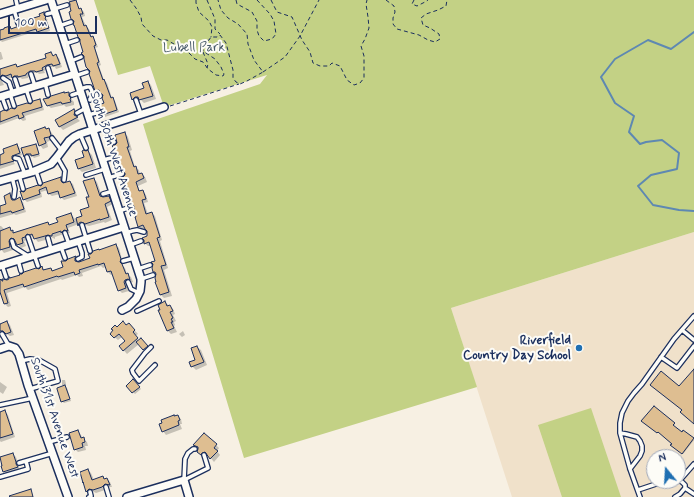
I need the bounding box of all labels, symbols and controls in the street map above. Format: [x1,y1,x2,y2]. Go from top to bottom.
scale bar [10,8,99,34]
text: 100 m [15,15,47,31]
park label: Lubell Park [163,40,225,56]
street label: South 30th West Avenue [85,90,141,218]
place label: Riverfield Country Day School [463,333,571,364]
marker: Riverfield Country Day School [574,343,584,353]
street label: South 31st Avenue West [26,356,82,480]
north arrow [646,449,686,489]
text: N [657,451,668,466]

